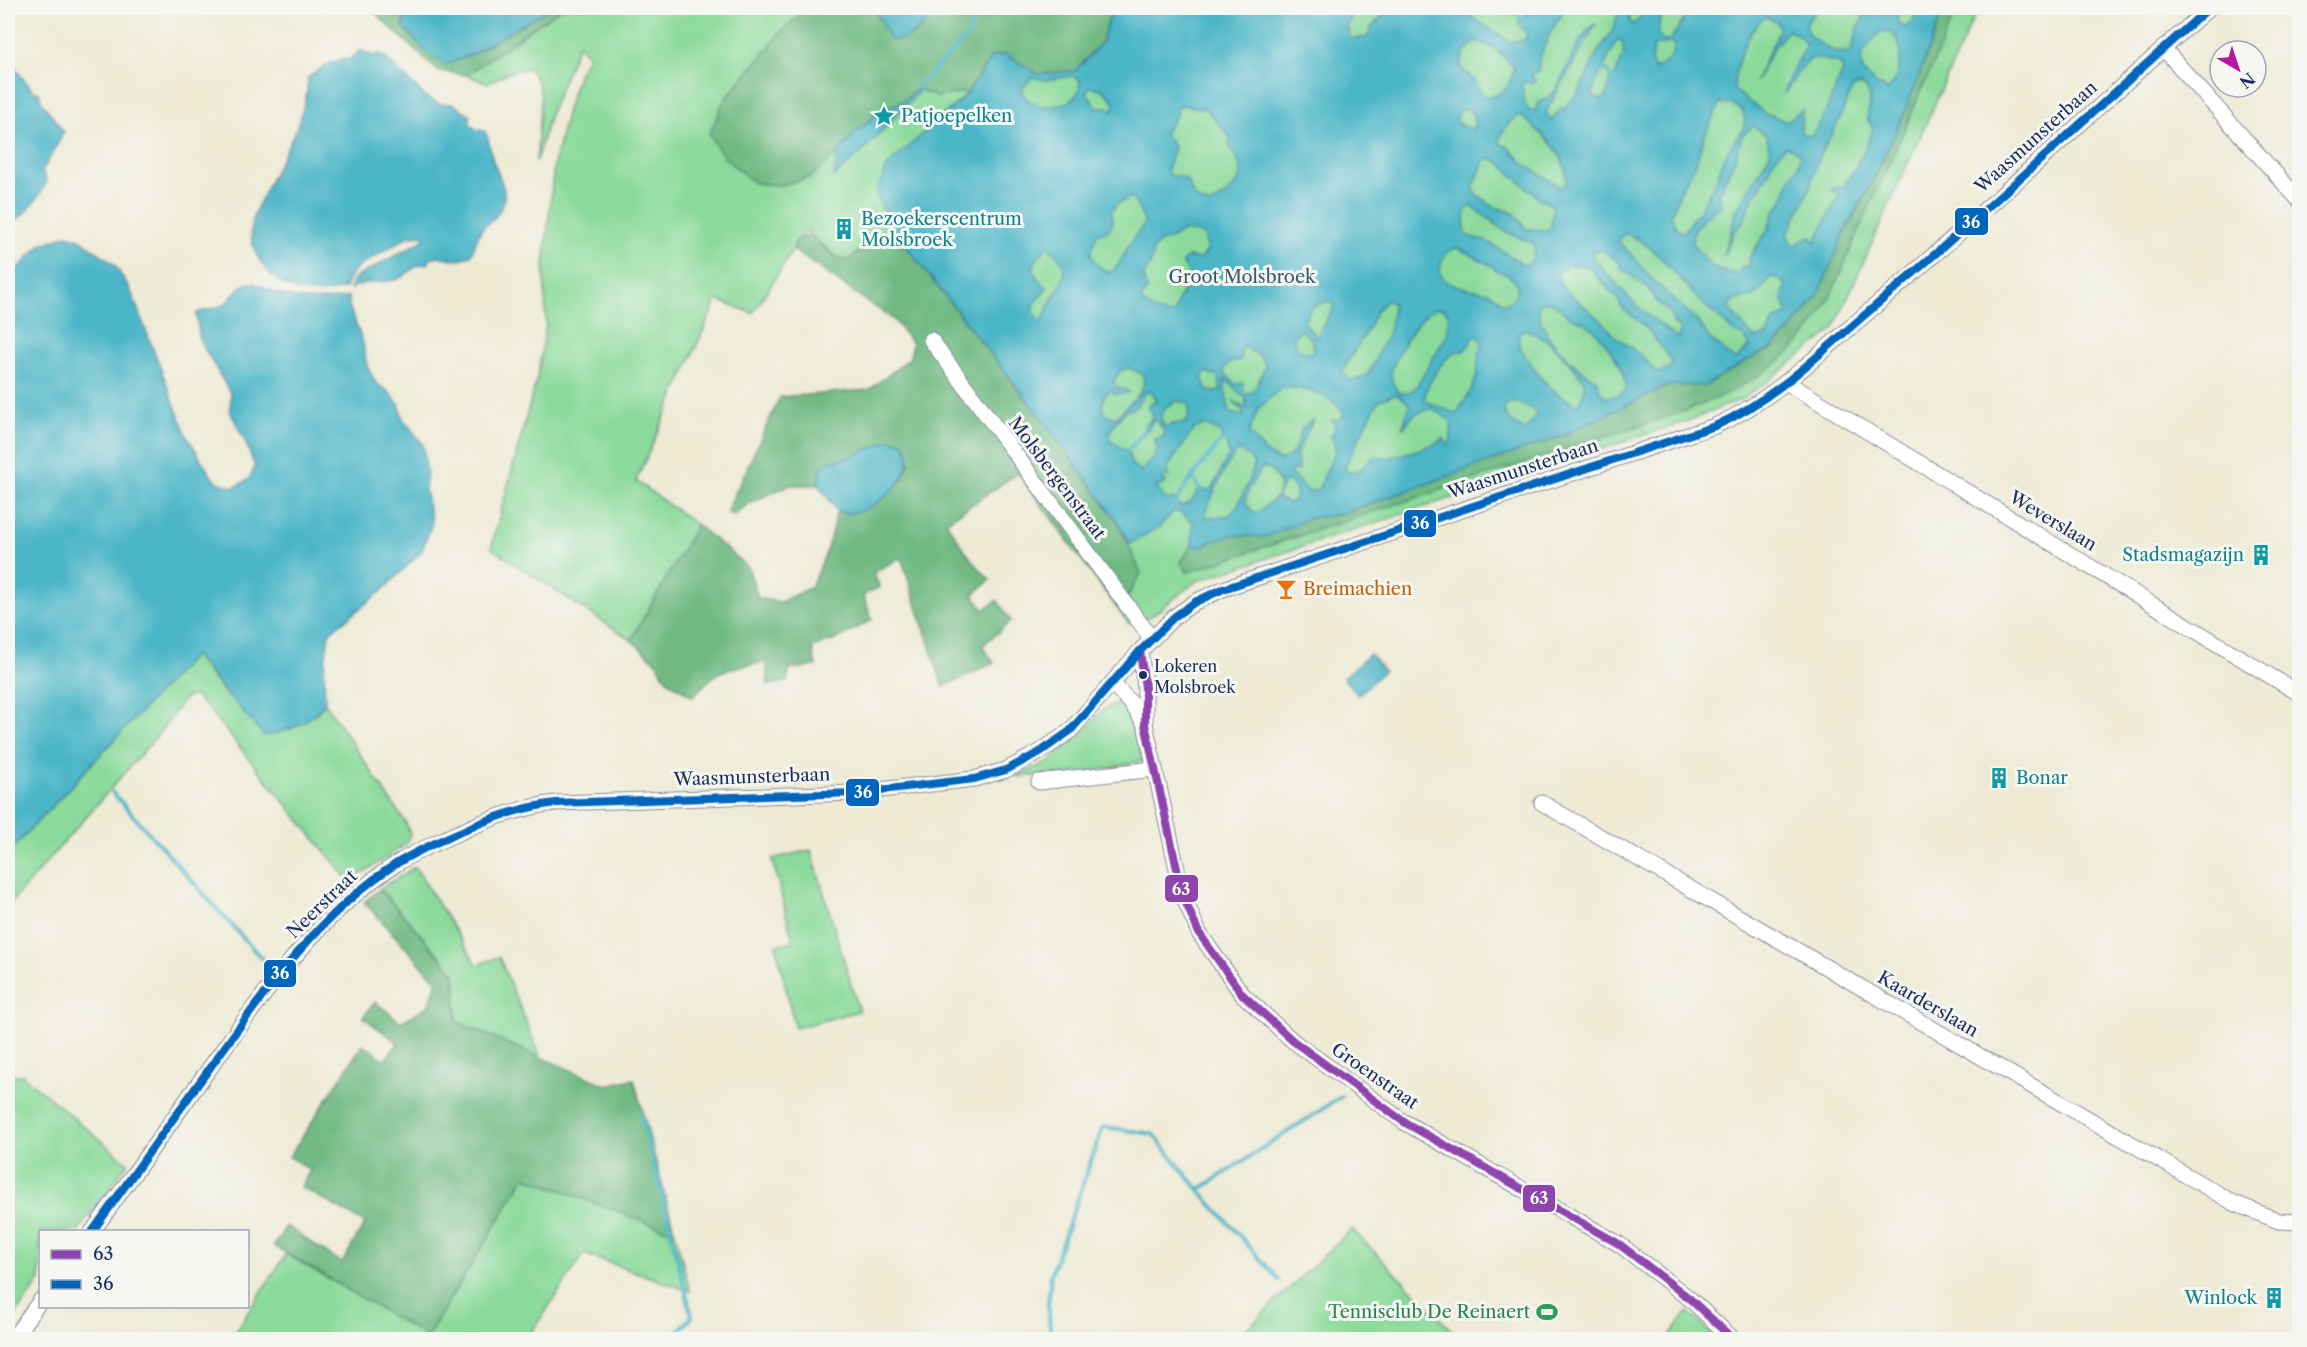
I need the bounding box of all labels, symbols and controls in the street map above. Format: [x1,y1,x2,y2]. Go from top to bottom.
north arrow [2208,39,2268,99]
text: N [2236,69,2259,93]
street label: Waasmunsterbaan [1970,76,2102,198]
place icon: Patjoepelken [872,104,896,128]
place label: Patjoepelken [901,105,1012,127]
line badge: 36 [1954,207,1989,236]
place label: Bezoekerscentrum Molsbroek [861,208,1022,251]
text: 36 [1962,212,1981,232]
building icon: Bezoekerscentrum Molsbroek [832,217,856,241]
park label: Groot Molsbroek [1169,266,1317,288]
street label: Molsbergenstraat [1004,412,1111,544]
street label: Waasmunsterbaan [1444,434,1601,504]
street label: Weverslaan [2004,486,2101,556]
line badge: 36 [1403,509,1437,538]
text: 36 [1411,513,1430,533]
building icon: Stadsmagazijn [2249,543,2273,567]
place label: Stadsmagazijn [2122,544,2244,566]
bar icon: Breimachien [1274,577,1298,601]
place label: Breimachien [1303,578,1412,600]
place label: Lokeren Molsbroek [1154,656,1236,697]
marker: Lokeren Molsbroek [1137,669,1149,681]
street label: Waasmunsterbaan [672,763,831,791]
building icon: Bonar [1987,766,2011,790]
place label: Bonar [2016,767,2068,789]
line badge: 36 [845,778,880,807]
text: 36 [854,782,873,802]
street label: Neerstraat [282,865,362,943]
line badge: 63 [1164,874,1199,903]
text: 63 [1172,879,1190,899]
line badge: 36 [263,959,297,988]
text: 36 [271,963,290,983]
street label: Kaarderslaan [1874,966,1982,1042]
street label: Groenstraat [1327,1038,1423,1114]
line badge: 63 [1522,1184,1556,1213]
text: 63 [1530,1188,1548,1208]
legend [39,1230,249,1308]
text: 63 [93,1243,113,1265]
text: 36 [93,1273,113,1295]
building icon: Winlock [2262,1286,2286,1310]
place label: Winlock [2183,1287,2259,1309]
sports icon: Tennisclub De Reinaert [1535,1300,1559,1324]
place label: Tennisclub De Reinaert [1328,1301,1531,1323]

